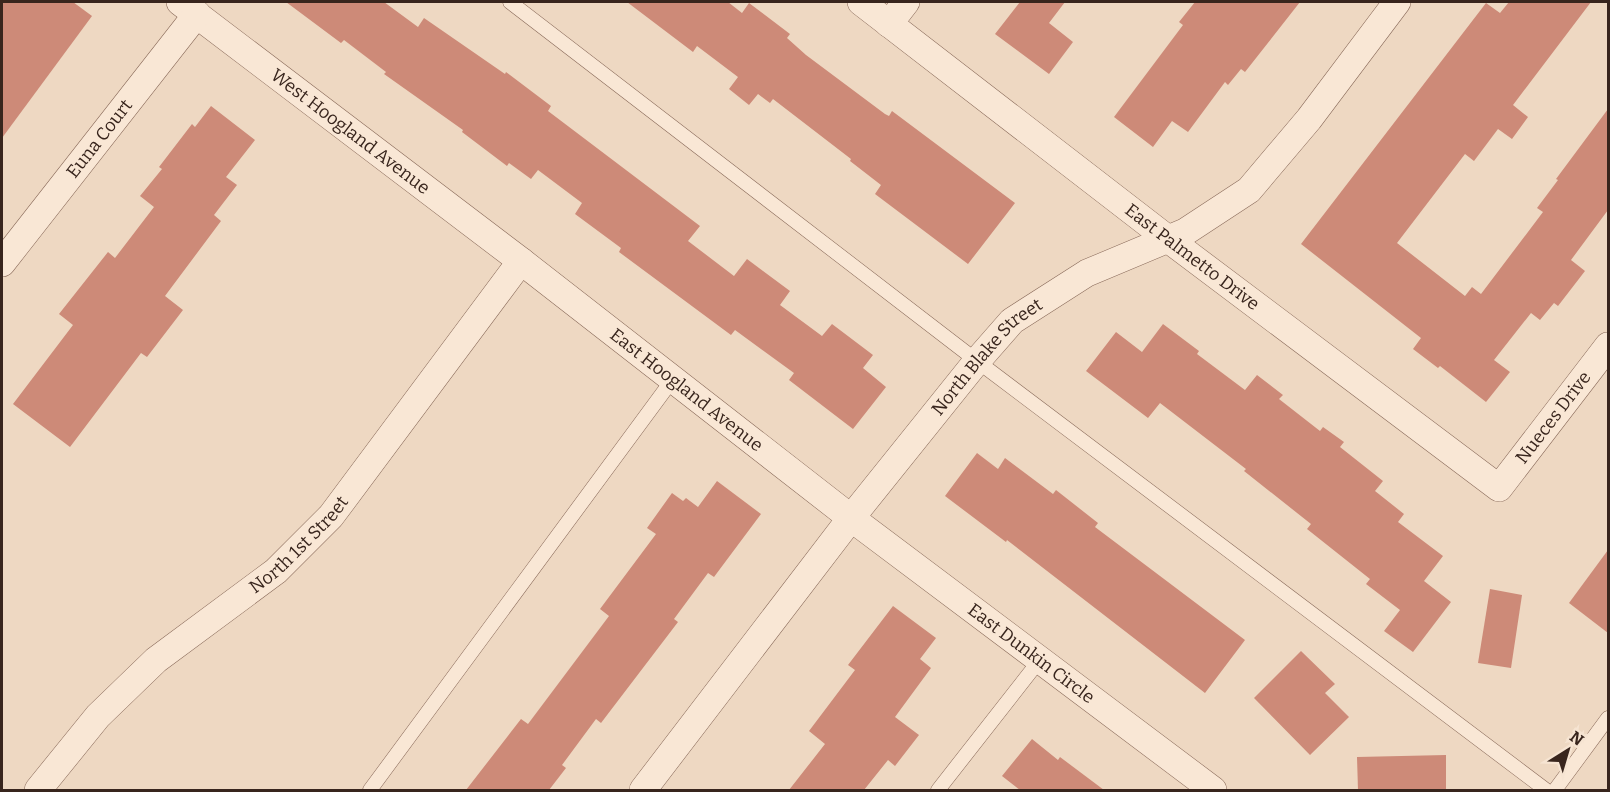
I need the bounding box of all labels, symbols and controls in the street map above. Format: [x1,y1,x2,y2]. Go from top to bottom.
street label: West Hoogland Avenue [266,64,434,199]
street label: Euna Court [62,94,137,182]
street label: East Palmetto Drive [1121,199,1264,315]
street label: North Blake Street [927,293,1047,420]
street label: East Hoogland Avenue [606,323,767,456]
street label: Nueces Drive [1511,367,1596,468]
street label: North 1st Street [245,491,353,598]
street label: East Dunkin Circle [964,599,1099,708]
north arrow [1538,720,1598,780]
text: N [1566,727,1587,750]

